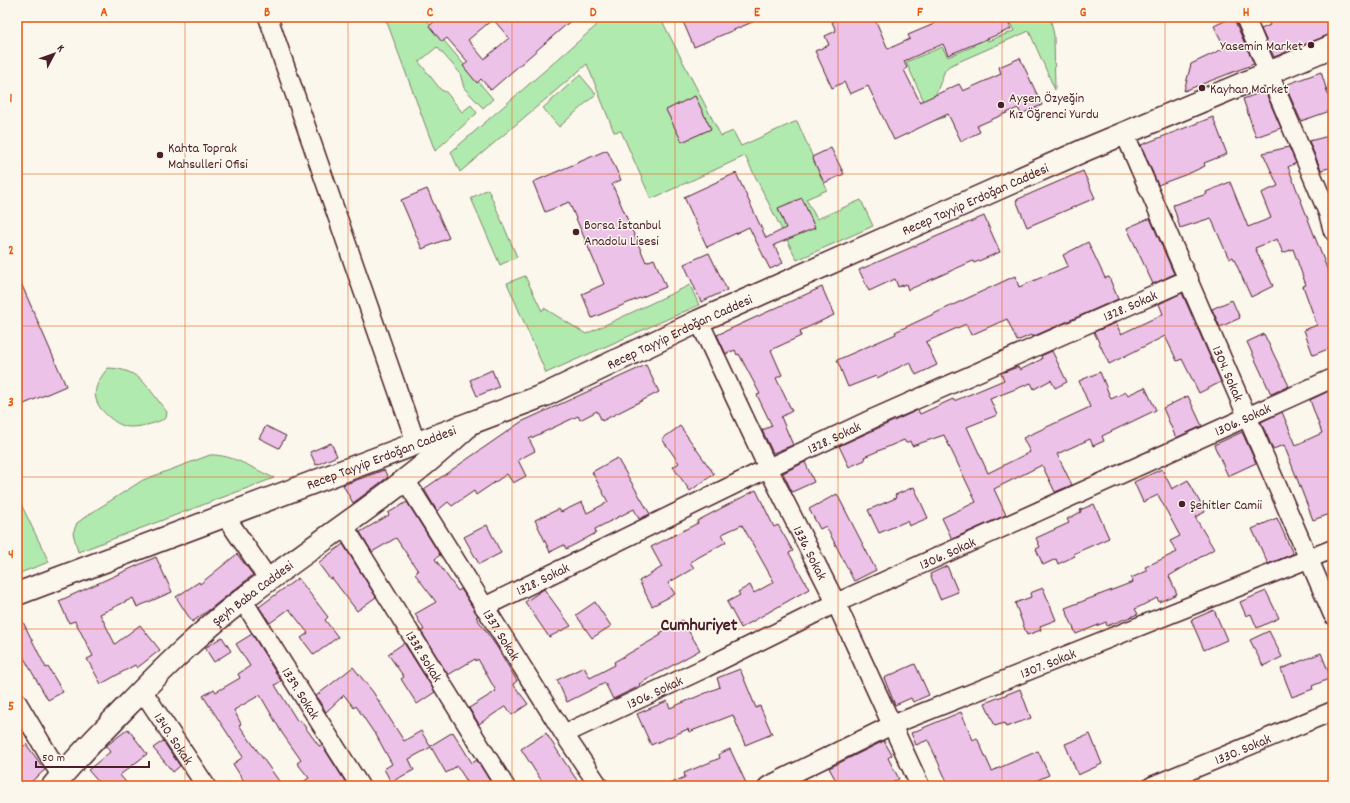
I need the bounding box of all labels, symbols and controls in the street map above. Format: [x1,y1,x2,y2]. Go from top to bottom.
text: A [100,4,108,23]
text: B [264,4,270,23]
text: C [427,4,434,23]
text: D [590,4,597,23]
text: E [754,4,761,23]
text: F [917,4,923,23]
text: G [1080,4,1087,23]
text: H [1243,4,1250,23]
north arrow [34,34,74,74]
place label: Yasemin Market [1220,37,1303,57]
marker: Yasemin Market [1306,40,1316,50]
text: K [52,42,68,56]
place label: Kayhan Market [1210,80,1288,100]
marker: Kayhan Market [1197,83,1207,93]
place label: Ayşen Özyeğin Kız Öğrenci Yurdu [1009,89,1099,125]
text: 1 [10,90,13,109]
marker: Ayşen Özyeğin Kız Öğrenci Yurdu [996,100,1006,110]
place label: Kahta Toprak Mahsulleri Ofisi [168,139,248,175]
marker: Kahta Toprak Mahsulleri Ofisi [155,150,165,160]
street label: Recep Tayyip Erdoğan Caddesi [899,159,1053,242]
place label: Borsa İstanbul Anadolu Lisesi [584,216,662,252]
marker: Borsa İstanbul Anadolu Lisesi [571,227,581,237]
text: 2 [8,242,14,261]
street label: 1328. Sokak [1100,286,1161,328]
street label: Recep Tayyip Erdoğan Caddesi [604,290,756,376]
street label: 1304. Sokak [1206,343,1248,405]
text: 3 [8,394,14,413]
street label: 1306. Sokak [1212,399,1275,442]
street label: 1328. Sokak [805,417,865,460]
street label: Recep Tayyip Erdoğan Caddesi [304,421,460,496]
place label: Şehitler Camii [1190,496,1263,516]
marker: Şehitler Camii [1177,499,1187,509]
street label: 1336. Sokak [787,523,831,584]
street label: 1306. Sokak [917,533,980,576]
text: 4 [8,546,14,565]
street label: Şeyh Baba Caddesi [209,557,298,632]
street label: 1328. Sokak [513,559,574,602]
street label: 1337. Sokak [477,606,524,665]
district label: Cumhuriyet [661,614,738,639]
street label: 1338. Sokak [399,628,447,687]
street label: 1307. Sokak [1018,644,1080,685]
street label: 1339. Sokak [276,664,324,724]
street label: 1306. Sokak [624,672,687,715]
text: 5 [8,698,14,717]
street label: 1340. Sokak [148,709,197,770]
street label: 1330. Sokak [1212,730,1275,771]
scale bar [36,743,149,769]
text: 50 m [42,750,65,767]

